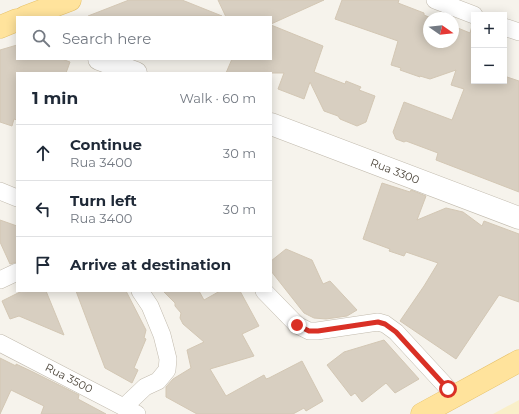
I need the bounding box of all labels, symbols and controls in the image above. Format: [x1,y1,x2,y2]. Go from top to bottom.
north arrow [423,12,459,48]
map controls [471,12,507,84]
button: + [471,12,507,48]
search box [16,16,272,60]
icon: search [30,27,52,49]
text: Search here [62,29,151,48]
button: − [471,48,507,84]
text: 1 min [32,88,78,108]
text: Walk · 60 m [180,90,256,106]
text: Continue [70,135,142,154]
icon: ahead [32,142,54,164]
text: 30 m [223,145,256,161]
text: Rua 3400 [70,154,132,170]
street label: Rua 3300 [368,155,422,187]
text: Turn left [70,191,137,210]
icon: left [32,198,54,220]
text: 30 m [223,201,256,217]
text: Rua 3400 [70,210,132,226]
icon: arrive [32,254,54,276]
text: Arrive at destination [70,255,231,274]
route end [288,316,306,334]
street label: Rua 3500 [43,360,95,396]
route start [439,380,457,398]

